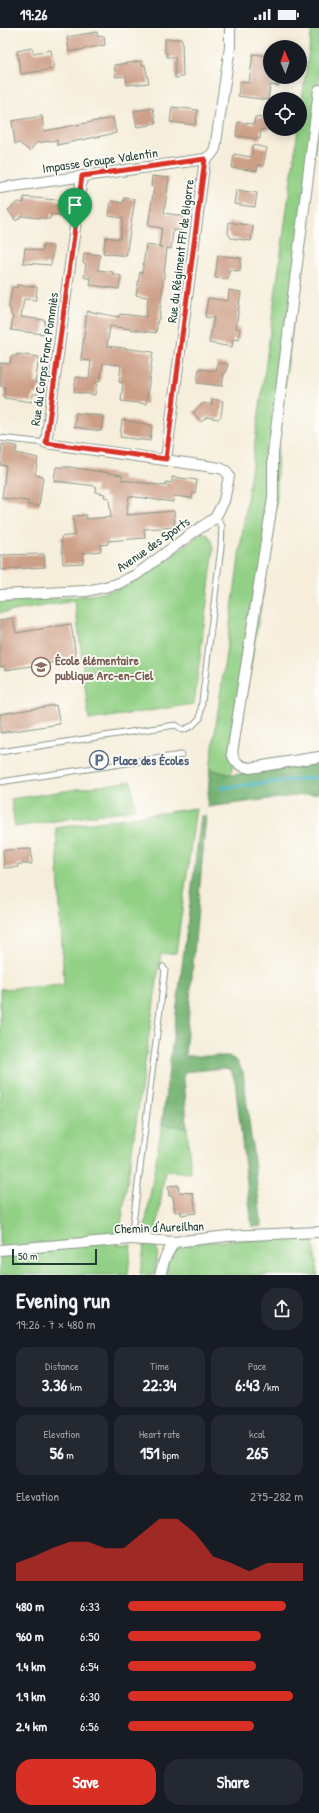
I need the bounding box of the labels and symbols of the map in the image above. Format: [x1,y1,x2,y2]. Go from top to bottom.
north arrow [263,40,307,84]
street label: Impasse Groupe Valentin [41,143,159,177]
street label: Rue du Régiment FFI de Bigorre [162,178,198,324]
pin [58,188,92,229]
street label: Rue du Corps Franc Pommiès [26,291,62,427]
street label: Avenue des Sports [113,512,193,576]
place label: École élémentaire publique Arc-en-Ciel [55,651,154,685]
school or university icon: École élémentaire publique Arc-en-Ciel [30,656,52,678]
parking icon: Place des Écoles [88,749,110,771]
place label: Place des Écoles [113,751,189,769]
street label: Chemin d'Aureilhan [114,1216,204,1238]
scale bar [12,1247,97,1266]

